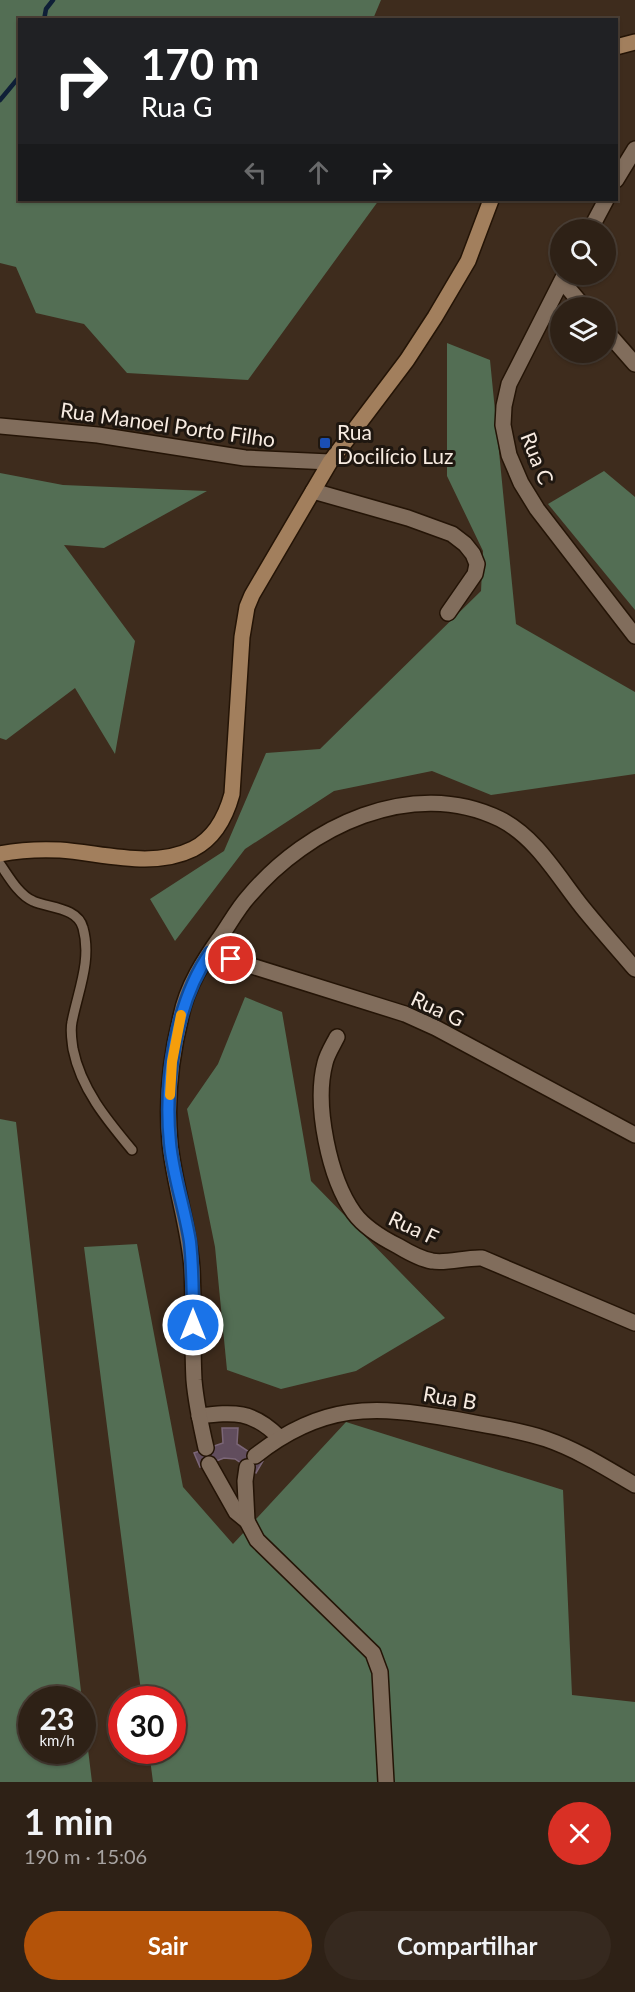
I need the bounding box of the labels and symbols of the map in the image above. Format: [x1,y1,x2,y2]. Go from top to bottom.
street label: Rua Manoel Porto Filho [59,397,277,451]
place label: Rua Docilício Luz [337,419,454,468]
street label: Rua C [516,428,560,488]
marker: Rua Docilício Luz [318,436,332,450]
pin [205,933,256,984]
street label: Rua G [408,985,468,1031]
street label: Rua F [385,1205,443,1249]
position arrow [161,1293,225,1357]
street label: Rua B [421,1380,479,1414]
speed limit sign: 30 [108,1686,186,1764]

